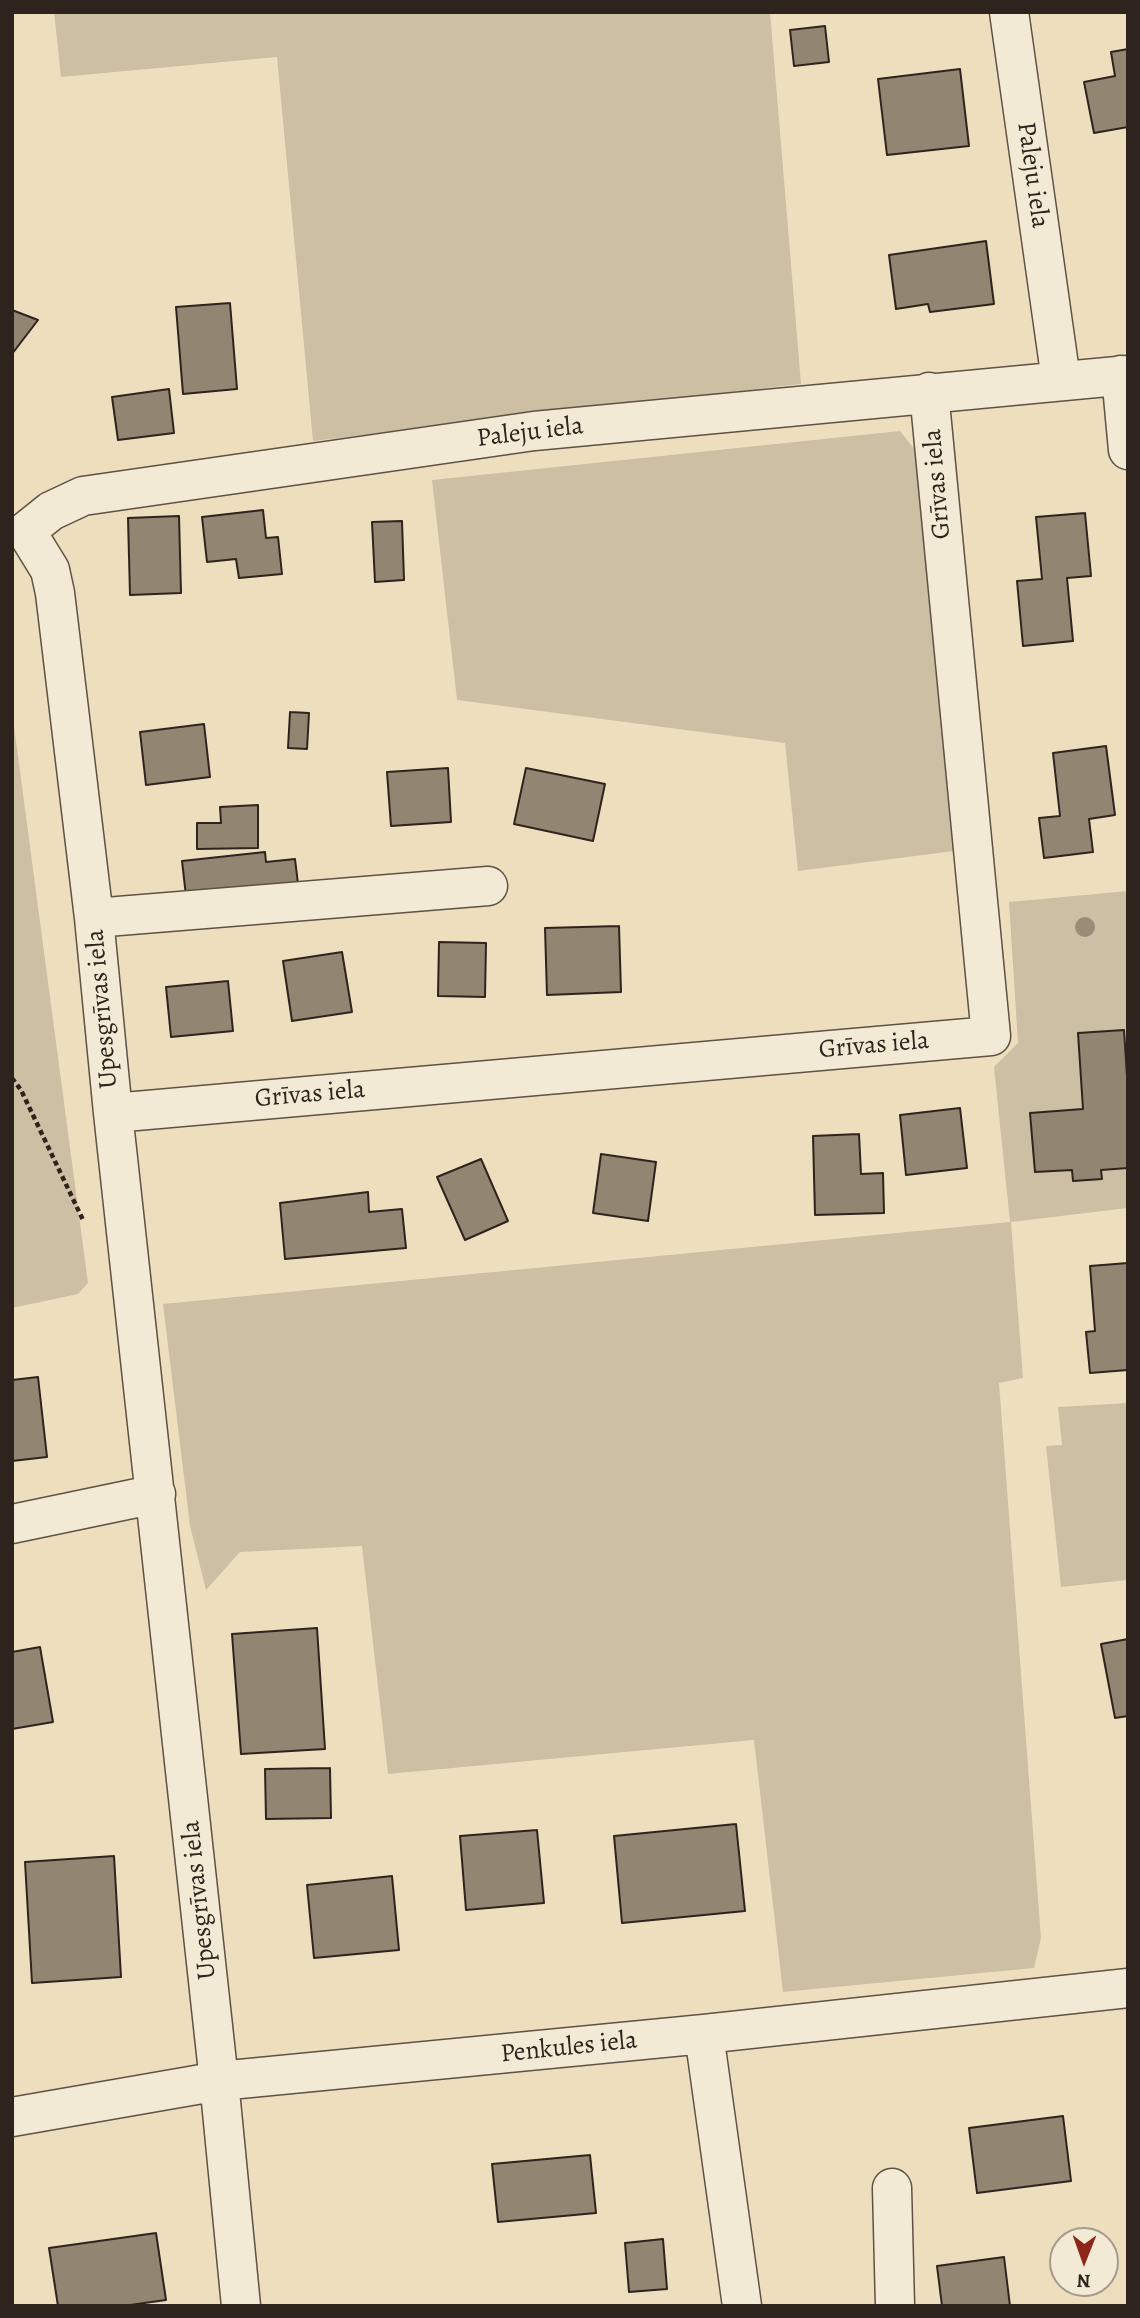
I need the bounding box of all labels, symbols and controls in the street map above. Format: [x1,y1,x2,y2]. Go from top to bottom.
street label: Paleju iela [1009,120,1055,230]
street label: Paleju iela [475,411,585,455]
street label: Grīvas iela [918,428,958,540]
street label: Upesgrīvas iela [81,928,125,1090]
street label: Grīvas iela [818,1026,930,1066]
street label: Grīvas iela [254,1075,366,1115]
street label: Upesgrīvas iela [176,1819,224,1981]
street label: Penkules iela [499,2025,639,2071]
north arrow [1049,2227,1119,2297]
text: N [1077,2268,1091,2294]

